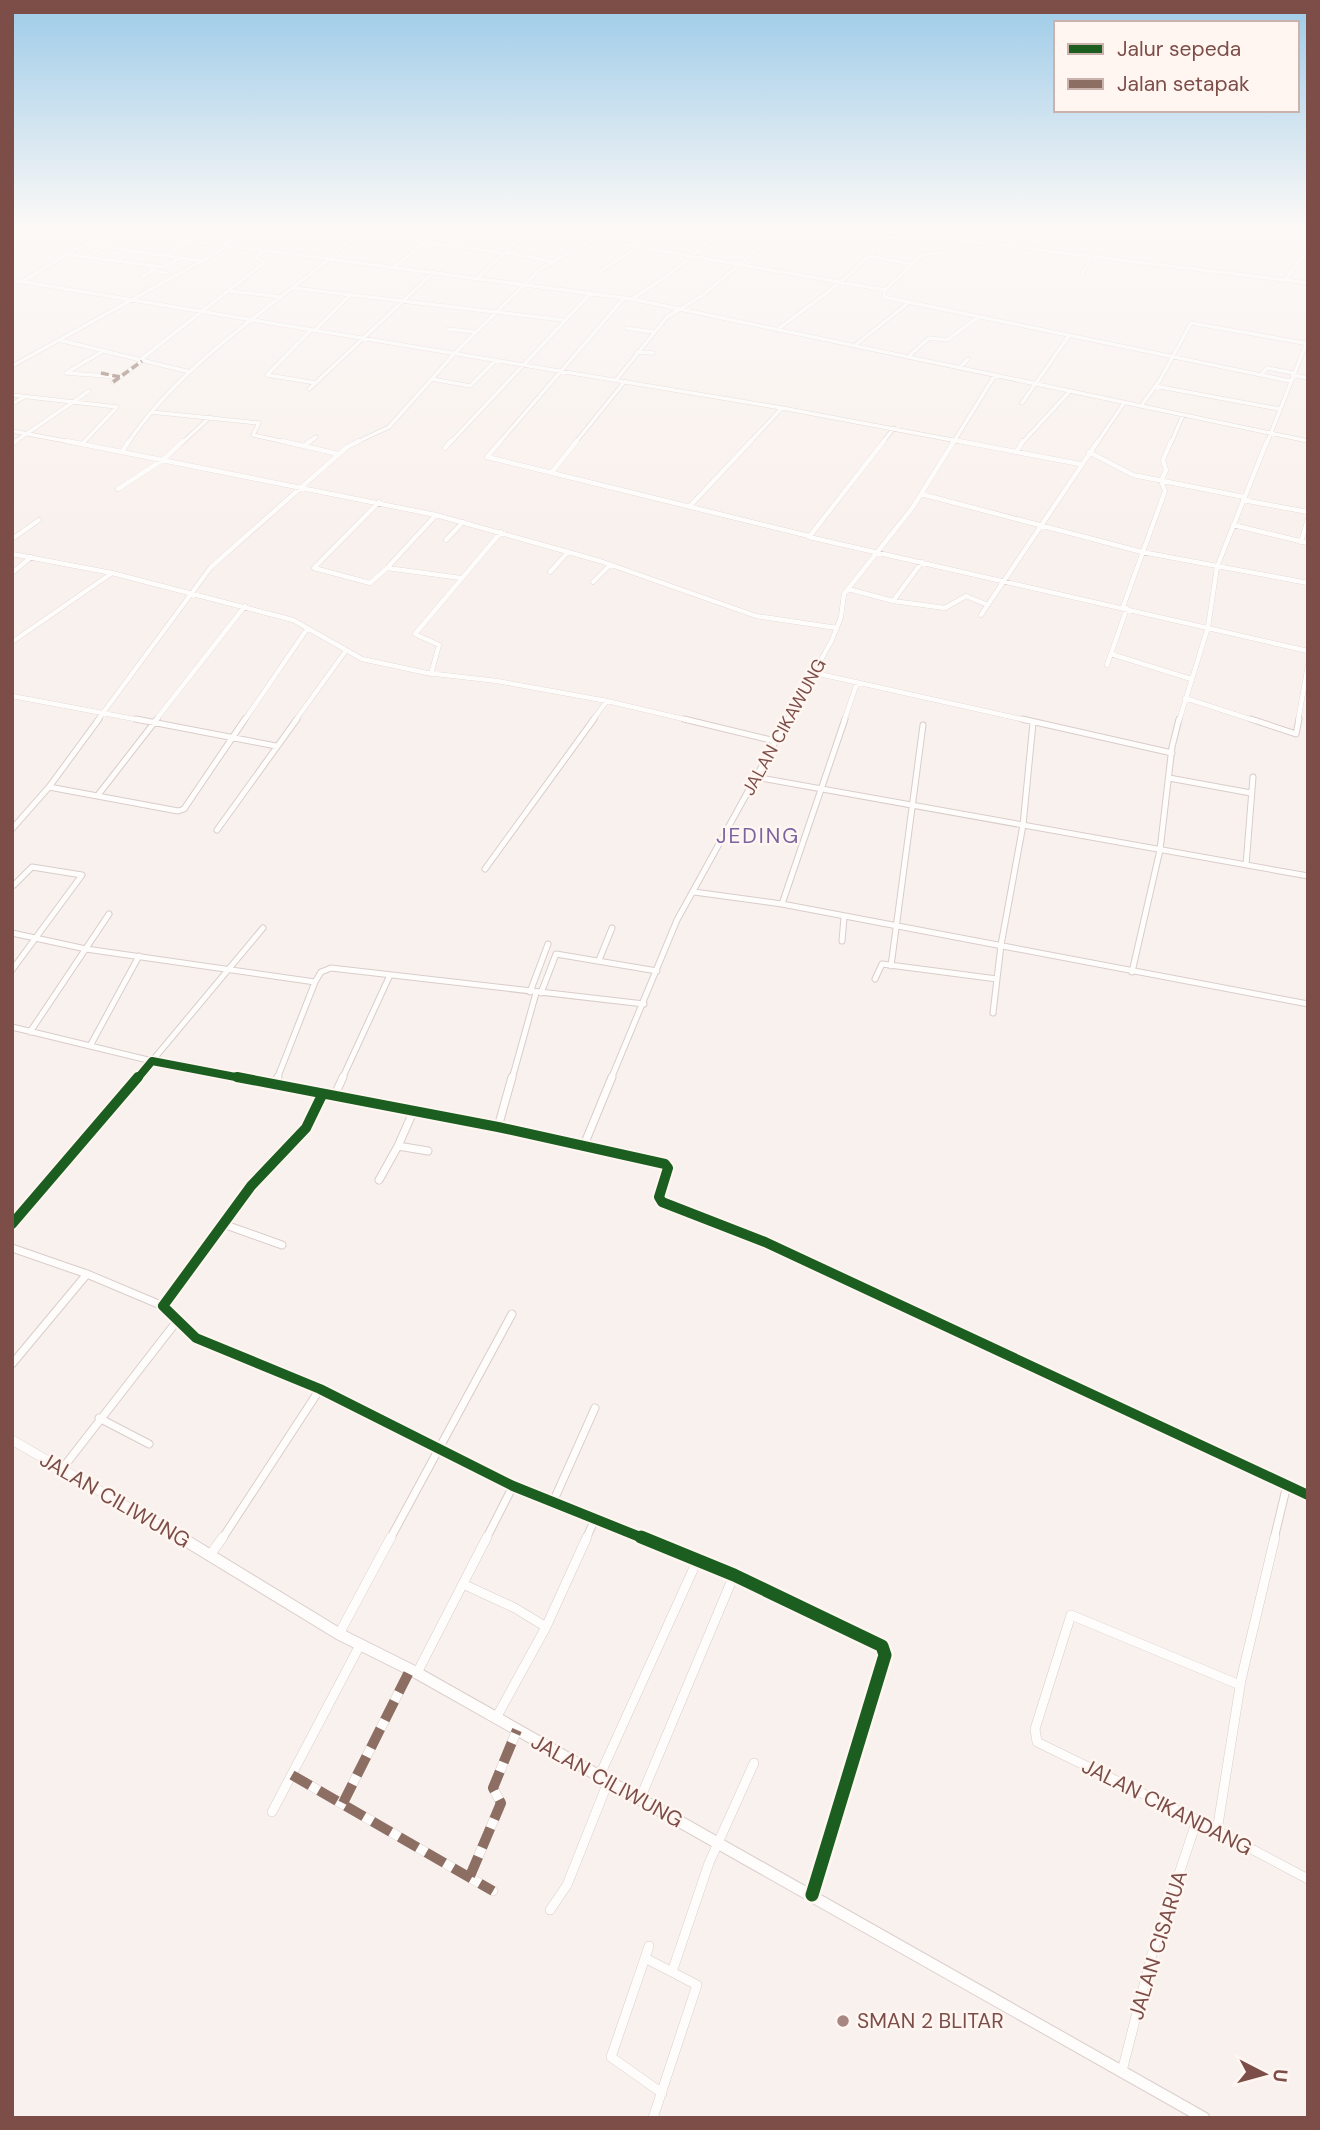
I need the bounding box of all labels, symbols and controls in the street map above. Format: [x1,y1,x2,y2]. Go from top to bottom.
legend [1054,21,1299,112]
text: Jalur sepeda [1117,35,1241,63]
text: Jalan setapak [1117,70,1250,98]
street label: JALAN CIKAWUNG [736,654,832,800]
district label: JEDING [716,822,800,850]
street label: JALAN CILIWUNG [35,1446,195,1554]
street label: JALAN CILIWUNG [526,1728,688,1834]
street label: JALAN CIKANDANG [1077,1752,1257,1862]
street label: JALAN CISARUA [1122,1867,1194,2023]
place label: SMAN 2 BLITAR [857,2007,1004,2035]
marker: SMAN 2 BLITAR [835,2013,851,2029]
north arrow [1229,2039,1299,2109]
text: U [1267,2068,1294,2084]

